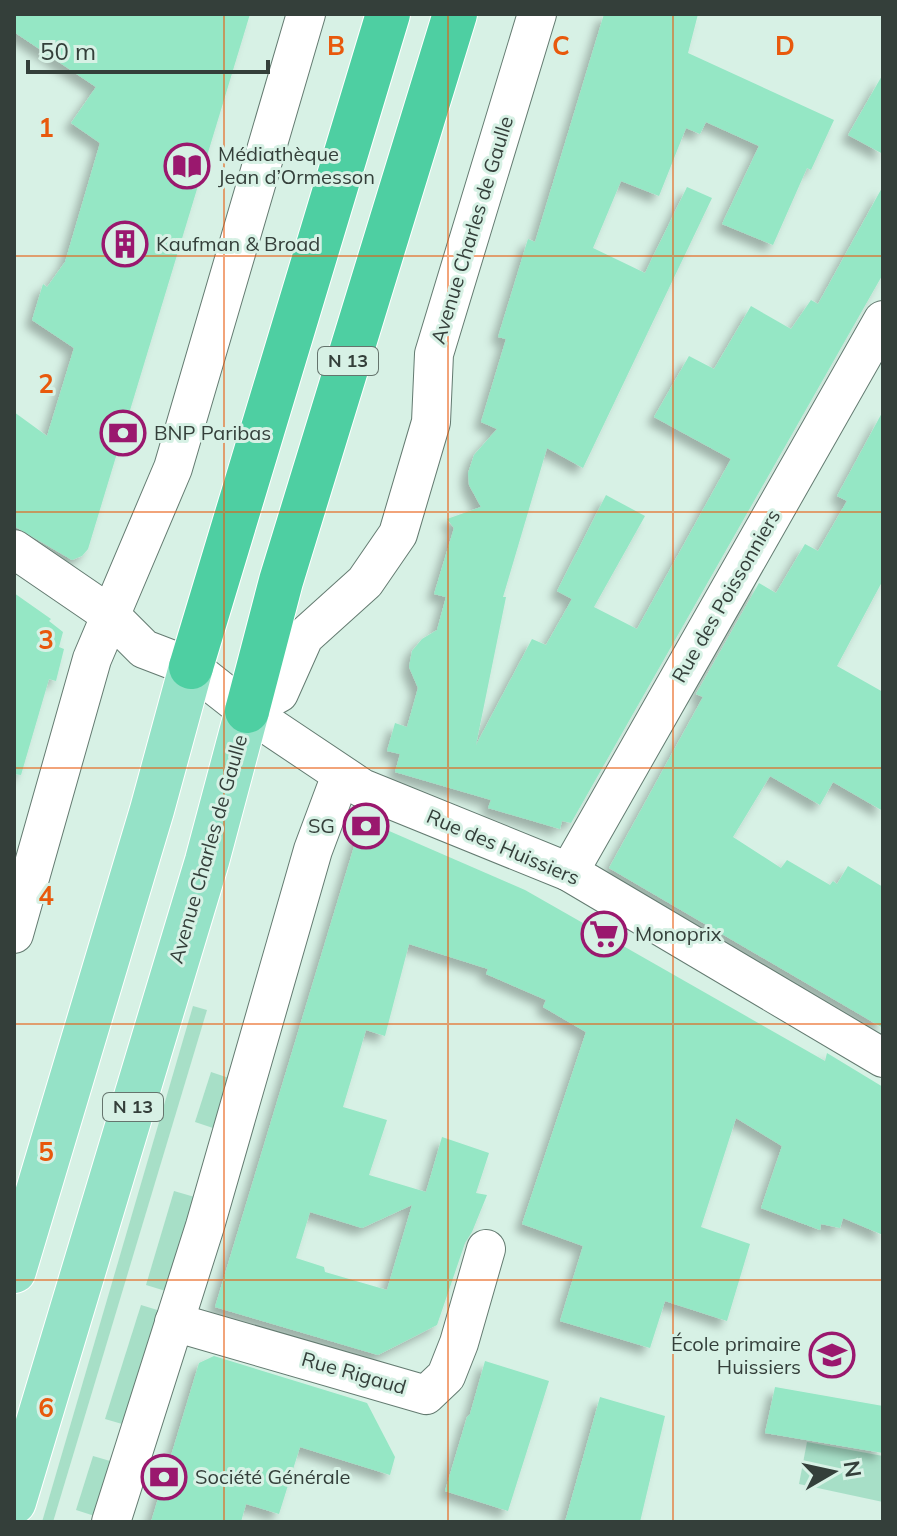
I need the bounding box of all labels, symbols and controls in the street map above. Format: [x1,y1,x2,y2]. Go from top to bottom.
scale bar [28,24,268,74]
text: B [327,29,345,62]
text: C [552,29,570,62]
text: D [775,29,795,62]
text: 50 m [40,36,96,66]
text: 1 [38,111,54,144]
street label: Avenue Charles de Gaulle [425,113,518,347]
place label: Médiathèque Jean d’Ormesson [218,141,375,189]
library icon: Médiathèque Jean d’Ormesson [163,142,211,190]
building icon: Kaufman & Broad [101,220,149,268]
place label: Kaufman & Broad [156,231,320,256]
road number: N 13 [318,347,378,375]
text: 2 [38,367,54,400]
bank icon: BNP Paribas [99,409,147,457]
place label: BNP Paribas [154,420,271,445]
street label: Rue des Poissonniers [666,505,785,687]
text: 3 [38,623,54,656]
street label: Avenue Charles de Gaulle [163,732,252,966]
bank icon: SG [342,802,390,850]
street label: Rue des Huissiers [423,803,583,890]
place label: SG [308,813,335,838]
text: 4 [38,879,54,912]
supermarket icon: Monoprix [580,910,628,958]
place label: Monoprix [635,921,722,946]
road number: N 13 [103,1093,163,1121]
text: 5 [38,1135,54,1168]
place label: École primaire Huissiers [671,1331,801,1379]
school or university icon: École primaire Huissiers [808,1331,856,1379]
street label: Rue Rigaud [299,1346,409,1399]
text: 6 [38,1391,54,1424]
north arrow [793,1432,873,1512]
bank icon: Société Générale [140,1453,188,1501]
text: N [838,1458,868,1479]
place label: Société Générale [195,1464,350,1489]

